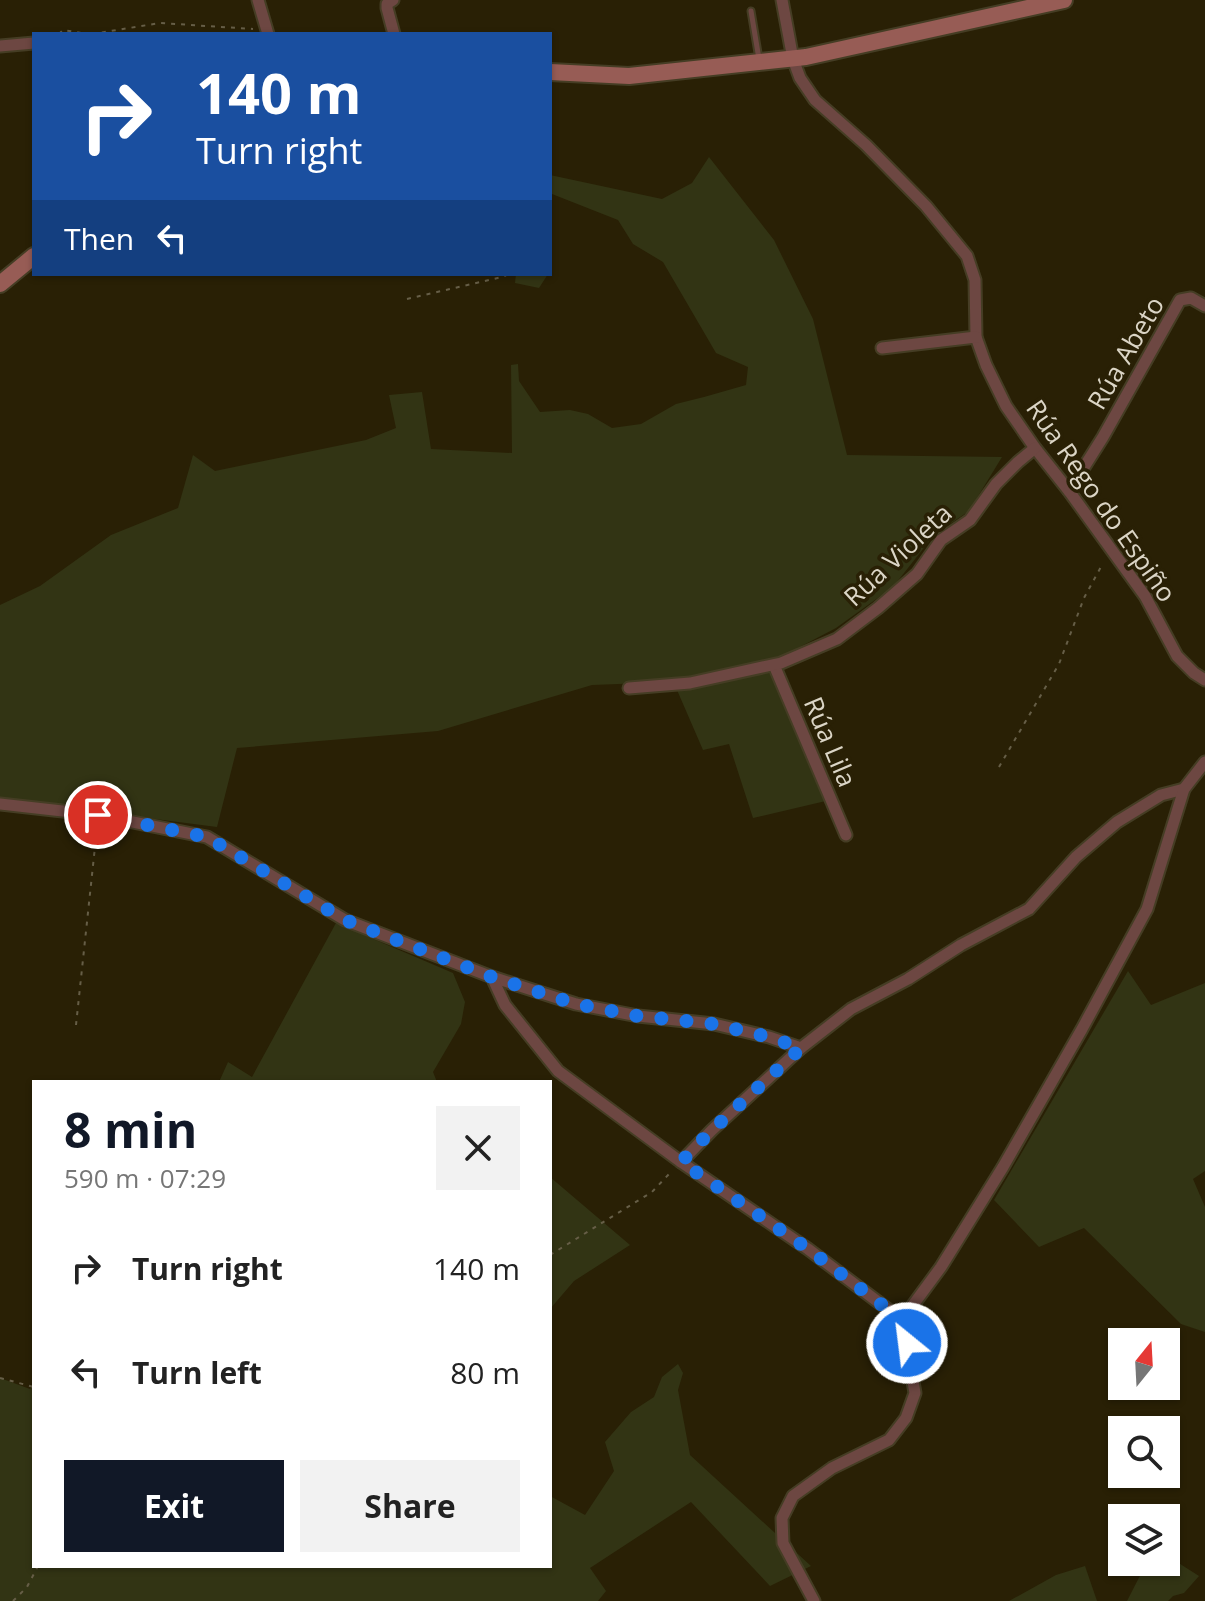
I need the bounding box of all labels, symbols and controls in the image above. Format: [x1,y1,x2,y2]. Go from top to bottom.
text: 140 m [196,54,362,130]
icon: right [64,64,168,168]
text: Turn right [196,126,362,175]
icon: left [150,216,194,260]
text: Then [64,218,134,259]
street label: Rúa Abeto [1078,289,1172,416]
street label: Rúa Rego do Espiño [1018,392,1185,609]
street label: Rúa Violeta [835,495,959,614]
street label: Rúa Lila [796,691,866,792]
pin [64,781,132,849]
icon: arrive [76,793,120,837]
text: 8 min [64,1097,197,1162]
button: close [436,1106,520,1190]
text: 590 m · 07:29 [64,1160,226,1196]
icon: right [64,1246,108,1290]
text: Turn right [132,1248,283,1289]
text: 140 m [433,1248,520,1289]
position arrow [865,1301,949,1385]
north arrow [1108,1328,1180,1400]
map controls [1108,1328,1180,1576]
icon: left [64,1350,108,1394]
text: Turn left [132,1352,262,1393]
text: 80 m [450,1352,520,1393]
button: search [1108,1416,1180,1488]
button: Exit [64,1460,284,1552]
button: Share [300,1460,520,1552]
button: layers [1108,1504,1180,1576]

